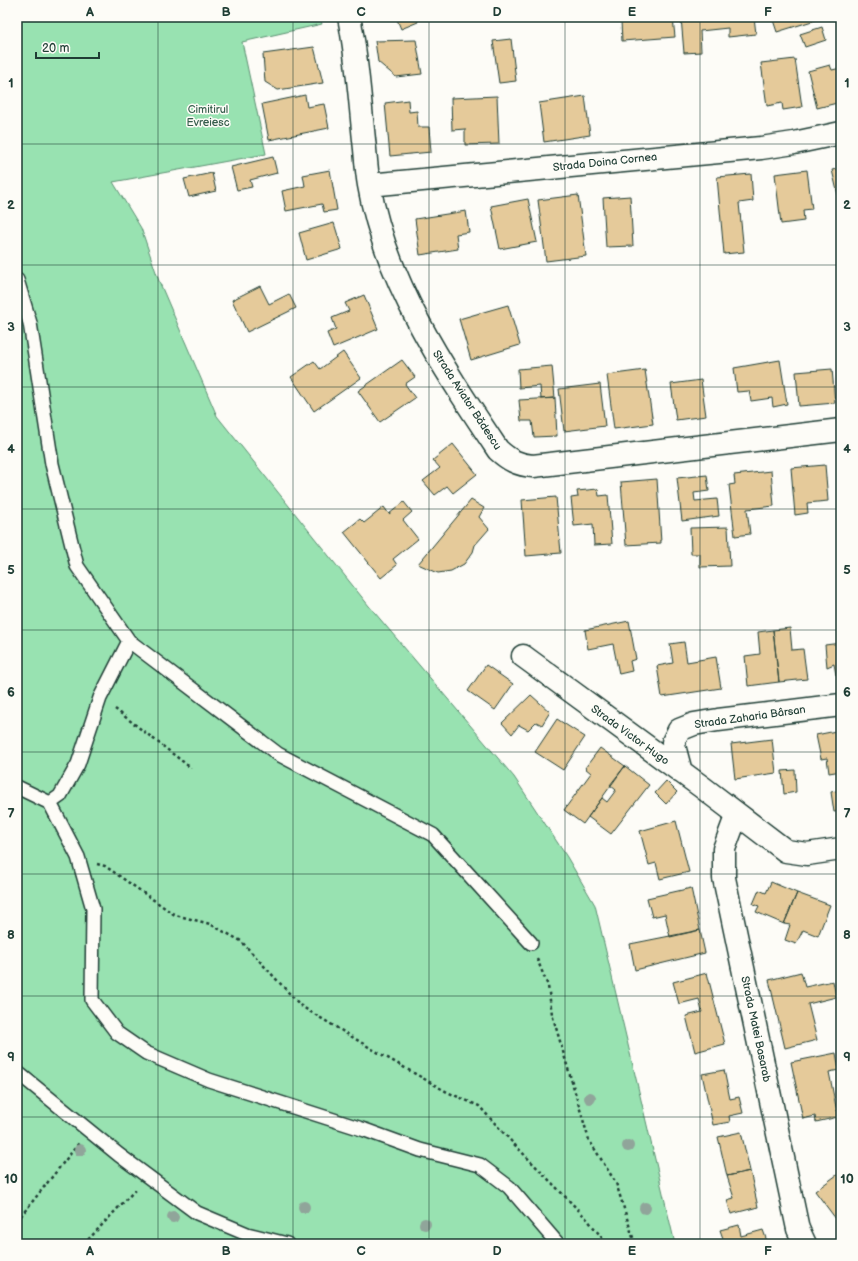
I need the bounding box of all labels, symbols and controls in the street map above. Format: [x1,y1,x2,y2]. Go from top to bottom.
text: A [85,4,94,20]
text: B [221,4,231,20]
text: C [356,4,366,20]
text: D [492,4,502,20]
text: E [628,4,637,20]
text: F [764,4,772,20]
scale bar [36,34,99,60]
text: 20 m [42,41,69,56]
text: 1 [8,75,14,91]
text: 1 [844,75,850,91]
park label: Cimitirul Evreiesc [186,103,230,129]
street label: Strada Doina Cornea [552,150,658,174]
text: 2 [7,197,15,213]
text: 2 [843,197,851,213]
text: 3 [7,319,15,335]
text: 3 [843,319,851,335]
street label: Strada Aviator Bădescu [430,348,504,452]
text: 4 [7,441,15,457]
text: 4 [843,441,851,457]
text: 5 [7,562,15,578]
text: 5 [843,562,851,578]
text: 6 [7,684,15,700]
text: 6 [843,684,851,700]
street label: Strada Victor Hugo [588,702,672,768]
street label: Strada Zaharia Bârsan [694,703,806,731]
text: 7 [7,806,15,822]
text: 7 [843,806,851,822]
text: 8 [7,927,15,943]
text: 8 [843,927,851,943]
street label: Strada Matei Basarab [738,975,774,1083]
text: 9 [7,1049,15,1065]
text: 9 [843,1049,851,1065]
text: 10 [4,1171,18,1187]
text: 10 [840,1171,854,1187]
text: A [85,1243,94,1259]
text: B [221,1243,231,1259]
text: C [356,1243,366,1259]
text: D [492,1243,502,1259]
text: E [628,1243,637,1259]
text: F [764,1243,772,1259]

